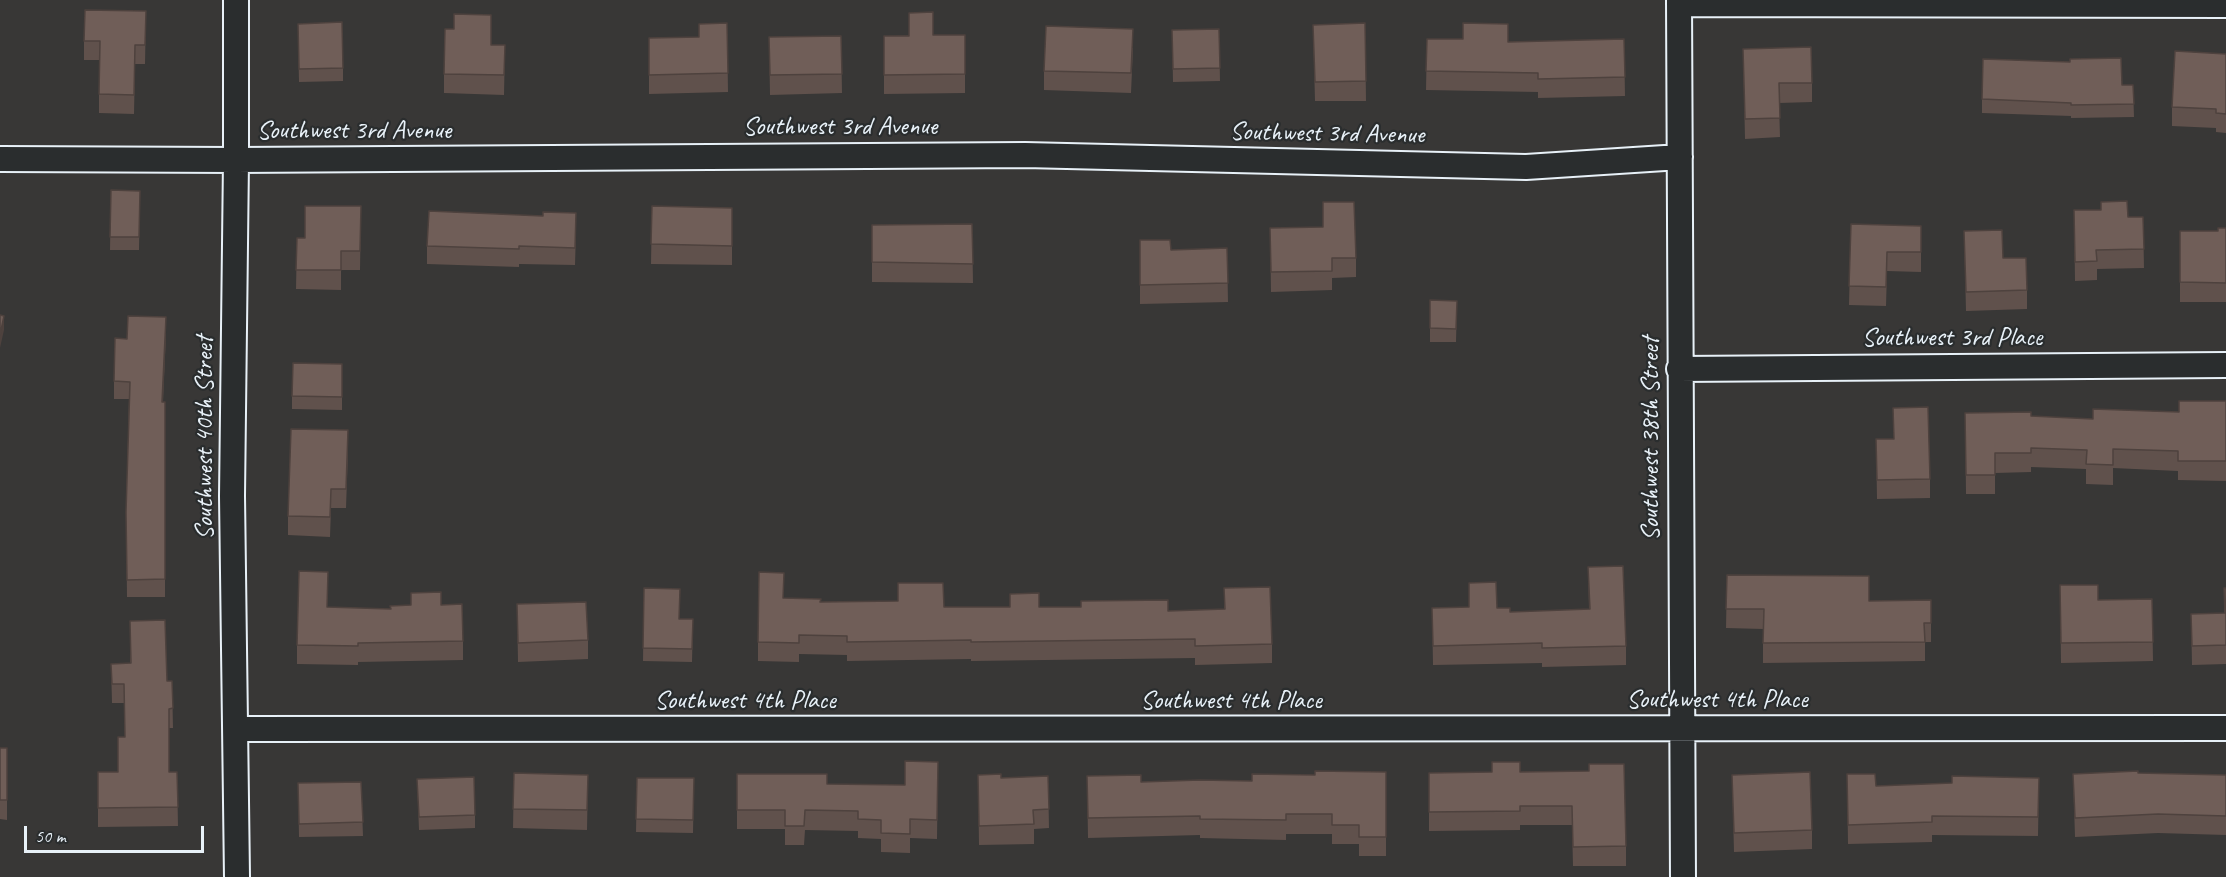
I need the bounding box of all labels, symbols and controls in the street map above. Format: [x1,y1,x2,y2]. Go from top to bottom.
street label: Southwest 3rd Avenue [743,111,937,143]
street label: Southwest 3rd Avenue [257,115,451,147]
street label: Southwest 3rd Avenue [1229,117,1425,151]
street label: Southwest 3rd Place [1862,322,2042,354]
street label: Southwest 40th Street [189,336,221,540]
street label: Southwest 38th Street [1635,337,1667,541]
street label: Southwest 4th Place [1626,684,1808,716]
street label: Southwest 4th Place [654,685,836,717]
street label: Southwest 4th Place [1140,685,1322,717]
scale bar [27,814,207,852]
text: 50 m [35,825,66,847]

